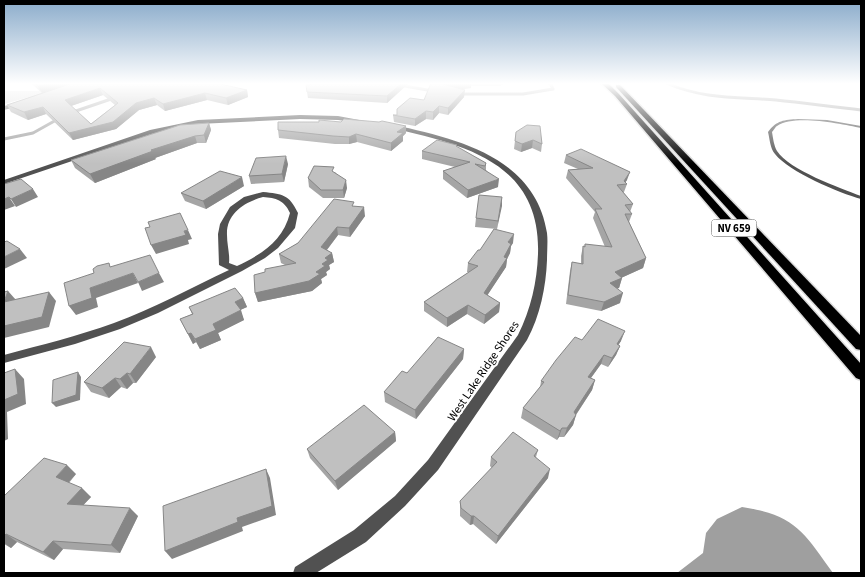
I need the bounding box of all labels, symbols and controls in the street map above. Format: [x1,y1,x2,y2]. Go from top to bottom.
road number: NV 659 [712,220,756,237]
street label: West Lake Ridge Shores [443,318,523,425]

